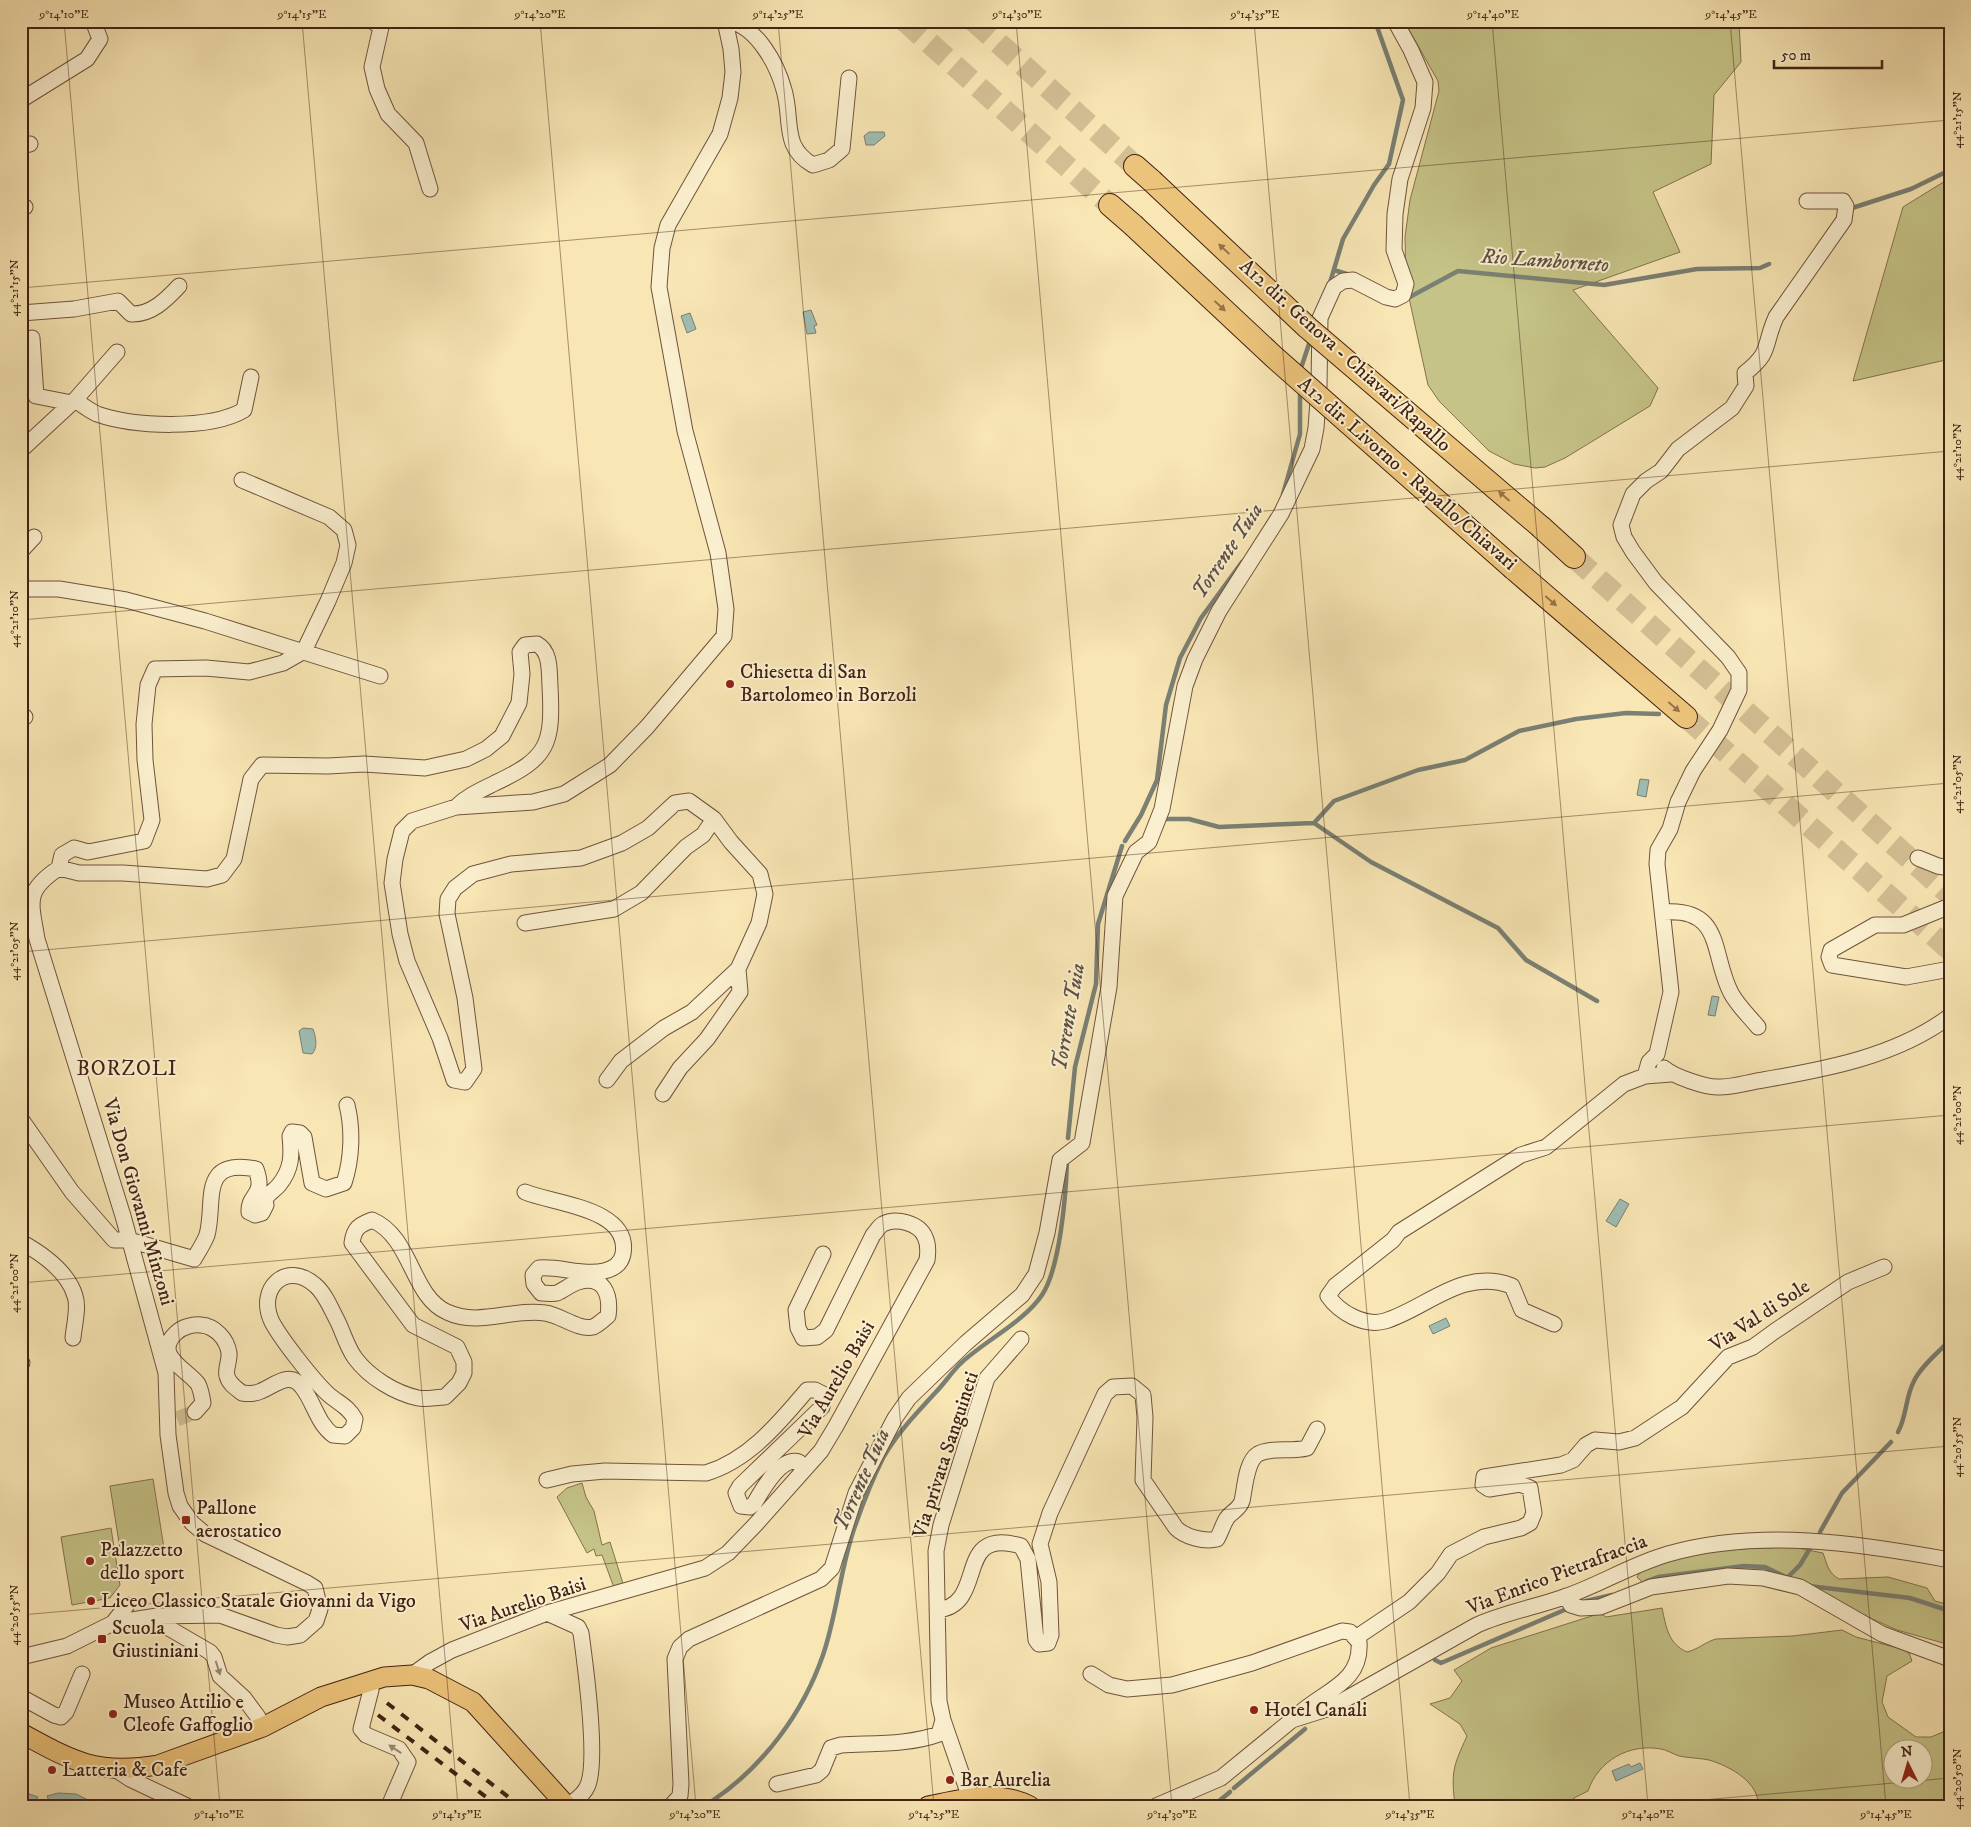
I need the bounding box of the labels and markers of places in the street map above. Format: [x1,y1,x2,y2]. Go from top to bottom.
place label: Chiesetta di San Bartolomeo in Borzoli [740,660,917,708]
marker: Chiesetta di San Bartolomeo in Borzoli [724,678,736,690]
place label: Pallone aerostatico [196,1496,281,1544]
marker: Pallone aerostatico [180,1514,192,1526]
place label: Palazzetto dello sport [100,1538,184,1586]
marker: Palazzetto dello sport [84,1555,96,1567]
place label: Liceo Classico Statale Giovanni da Vigo [101,1589,416,1614]
marker: Liceo Classico Statale Giovanni da Vigo [85,1595,97,1607]
place label: Scuola Giustiniani [112,1616,199,1664]
marker: Scuola Giustiniani [96,1633,108,1645]
place label: Museo Attilio e Cleofe Gaffoglio [123,1690,253,1738]
place label: Hotel Canali [1264,1698,1367,1723]
marker: Hotel Canali [1248,1704,1260,1716]
marker: Museo Attilio e Cleofe Gaffoglio [107,1708,119,1720]
place label: Latteria & Cafe [62,1758,187,1783]
marker: Latteria & Cafe [46,1764,58,1776]
place label: Bar Aurelia [960,1768,1051,1793]
marker: Bar Aurelia [944,1774,956,1786]

